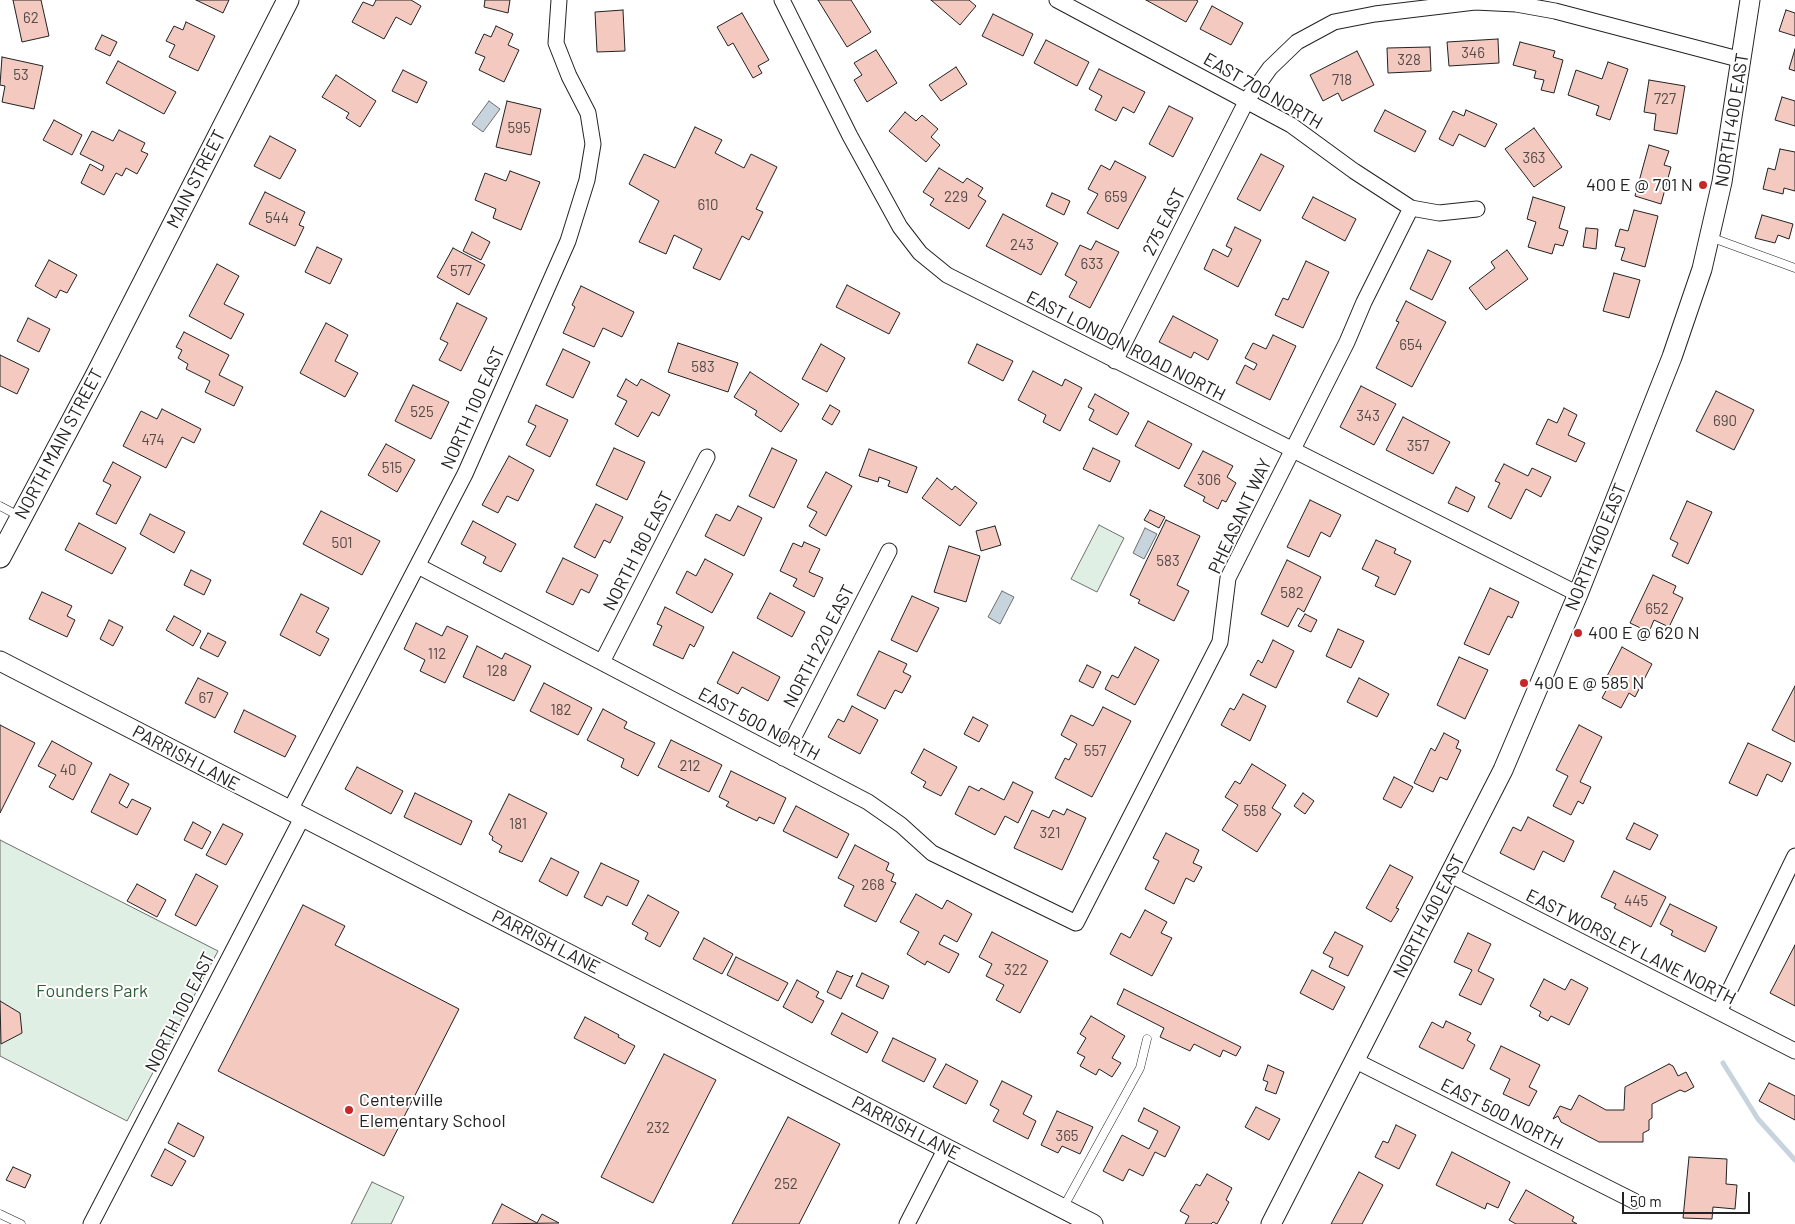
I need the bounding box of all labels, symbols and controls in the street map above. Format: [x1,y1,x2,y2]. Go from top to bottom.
house number: 62 [23,9,39,27]
house number: 346 [1461,44,1485,62]
street label: EAST 700 NORTH [1200,48,1326,134]
house number: 328 [1397,51,1421,69]
street label: NORTH 400 EAST [1711,51,1753,189]
house number: 53 [13,66,29,84]
house number: 718 [1332,71,1352,89]
house number: 727 [1654,90,1676,108]
house number: 595 [507,119,531,137]
street label: MAIN STREET [162,126,230,232]
house number: 363 [1522,149,1546,167]
place label: 400 E @ 701 N [1586,174,1693,196]
marker: 400 E @ 701 N [1697,179,1709,191]
street label: 275 EAST [1138,185,1190,259]
house number: 229 [944,188,968,206]
house number: 659 [1104,188,1128,206]
house number: 610 [697,196,719,214]
house number: 544 [265,209,289,227]
house number: 243 [1010,236,1034,254]
house number: 633 [1080,255,1104,273]
house number: 577 [450,262,472,280]
street label: EAST LONDON ROAD NORTH [1023,286,1229,406]
house number: 654 [1399,336,1423,354]
street label: NORTH 100 EAST [436,343,510,473]
house number: 583 [691,358,715,376]
street label: NORTH MAIN STREET [10,365,108,523]
house number: 525 [410,403,434,421]
house number: 343 [1356,407,1380,425]
house number: 690 [1713,412,1737,430]
house number: 474 [141,431,165,449]
house number: 357 [1407,437,1429,455]
street label: PHEASANT WAY [1204,455,1276,577]
house number: 515 [382,459,402,477]
house number: 306 [1197,471,1221,489]
street label: NORTH 400 EAST [1561,480,1631,614]
street label: NORTH 180 EAST [599,488,677,614]
house number: 501 [331,534,353,552]
house number: 583 [1156,552,1180,570]
street label: NORTH 220 EAST [779,581,859,711]
house number: 582 [1280,584,1304,602]
house number: 652 [1645,600,1669,618]
place label: 400 E @ 620 N [1588,622,1700,644]
marker: 400 E @ 620 N [1572,627,1584,639]
house number: 112 [428,645,446,663]
house number: 128 [486,662,508,680]
place label: 400 E @ 585 N [1534,672,1644,694]
marker: 400 E @ 585 N [1518,677,1530,689]
street label: EAST 500 NORTH [694,683,824,765]
house number: 67 [199,689,213,707]
house number: 182 [550,701,572,719]
street label: PARRISH LANE [129,721,243,795]
house number: 557 [1084,742,1106,760]
house number: 212 [679,757,701,775]
house number: 40 [60,761,76,779]
house number: 558 [1243,802,1267,820]
house number: 181 [509,815,527,833]
house number: 321 [1040,824,1060,842]
street label: NORTH 400 EAST [1389,851,1469,981]
house number: 268 [861,876,885,894]
street label: EAST WORSLEY LANE NORTH [1522,885,1740,1009]
house number: 445 [1624,892,1648,910]
street label: PARRISH LANE [488,905,604,979]
street label: NORTH 100 EAST [140,948,220,1076]
house number: 322 [1004,961,1028,979]
park label: Founders Park [36,980,148,1002]
street label: EAST 500 NORTH [1437,1074,1567,1154]
place label: Centerville Elementary School [359,1089,506,1132]
street label: PARRISH LANE [848,1091,964,1165]
marker: Centerville Elementary School [343,1104,355,1116]
house number: 232 [646,1119,670,1137]
house number: 365 [1055,1127,1079,1145]
house number: 252 [774,1175,798,1193]
scale bar [1625,1182,1752,1214]
text: 50 m [1630,1192,1662,1210]

